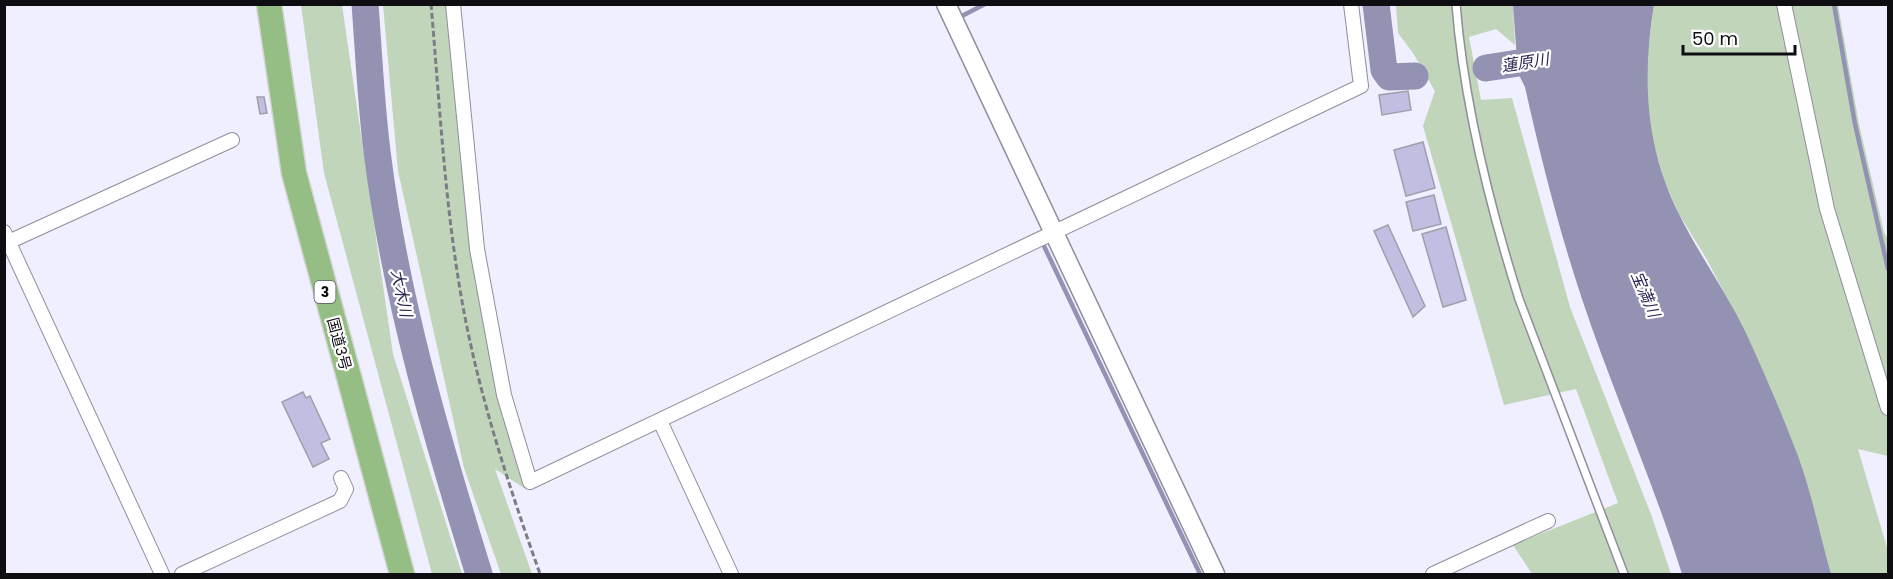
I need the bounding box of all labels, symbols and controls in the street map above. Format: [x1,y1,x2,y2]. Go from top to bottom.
scale bar [1683,18,1796,56]
text: 50 m [1692,26,1738,51]
water label: 蓮原川 [1500,47,1553,78]
water label: 大木川 [385,267,418,321]
water label: 宝満川 [1626,268,1666,323]
road number: 3 [314,281,336,303]
street label: 国道3号 [322,315,357,373]

